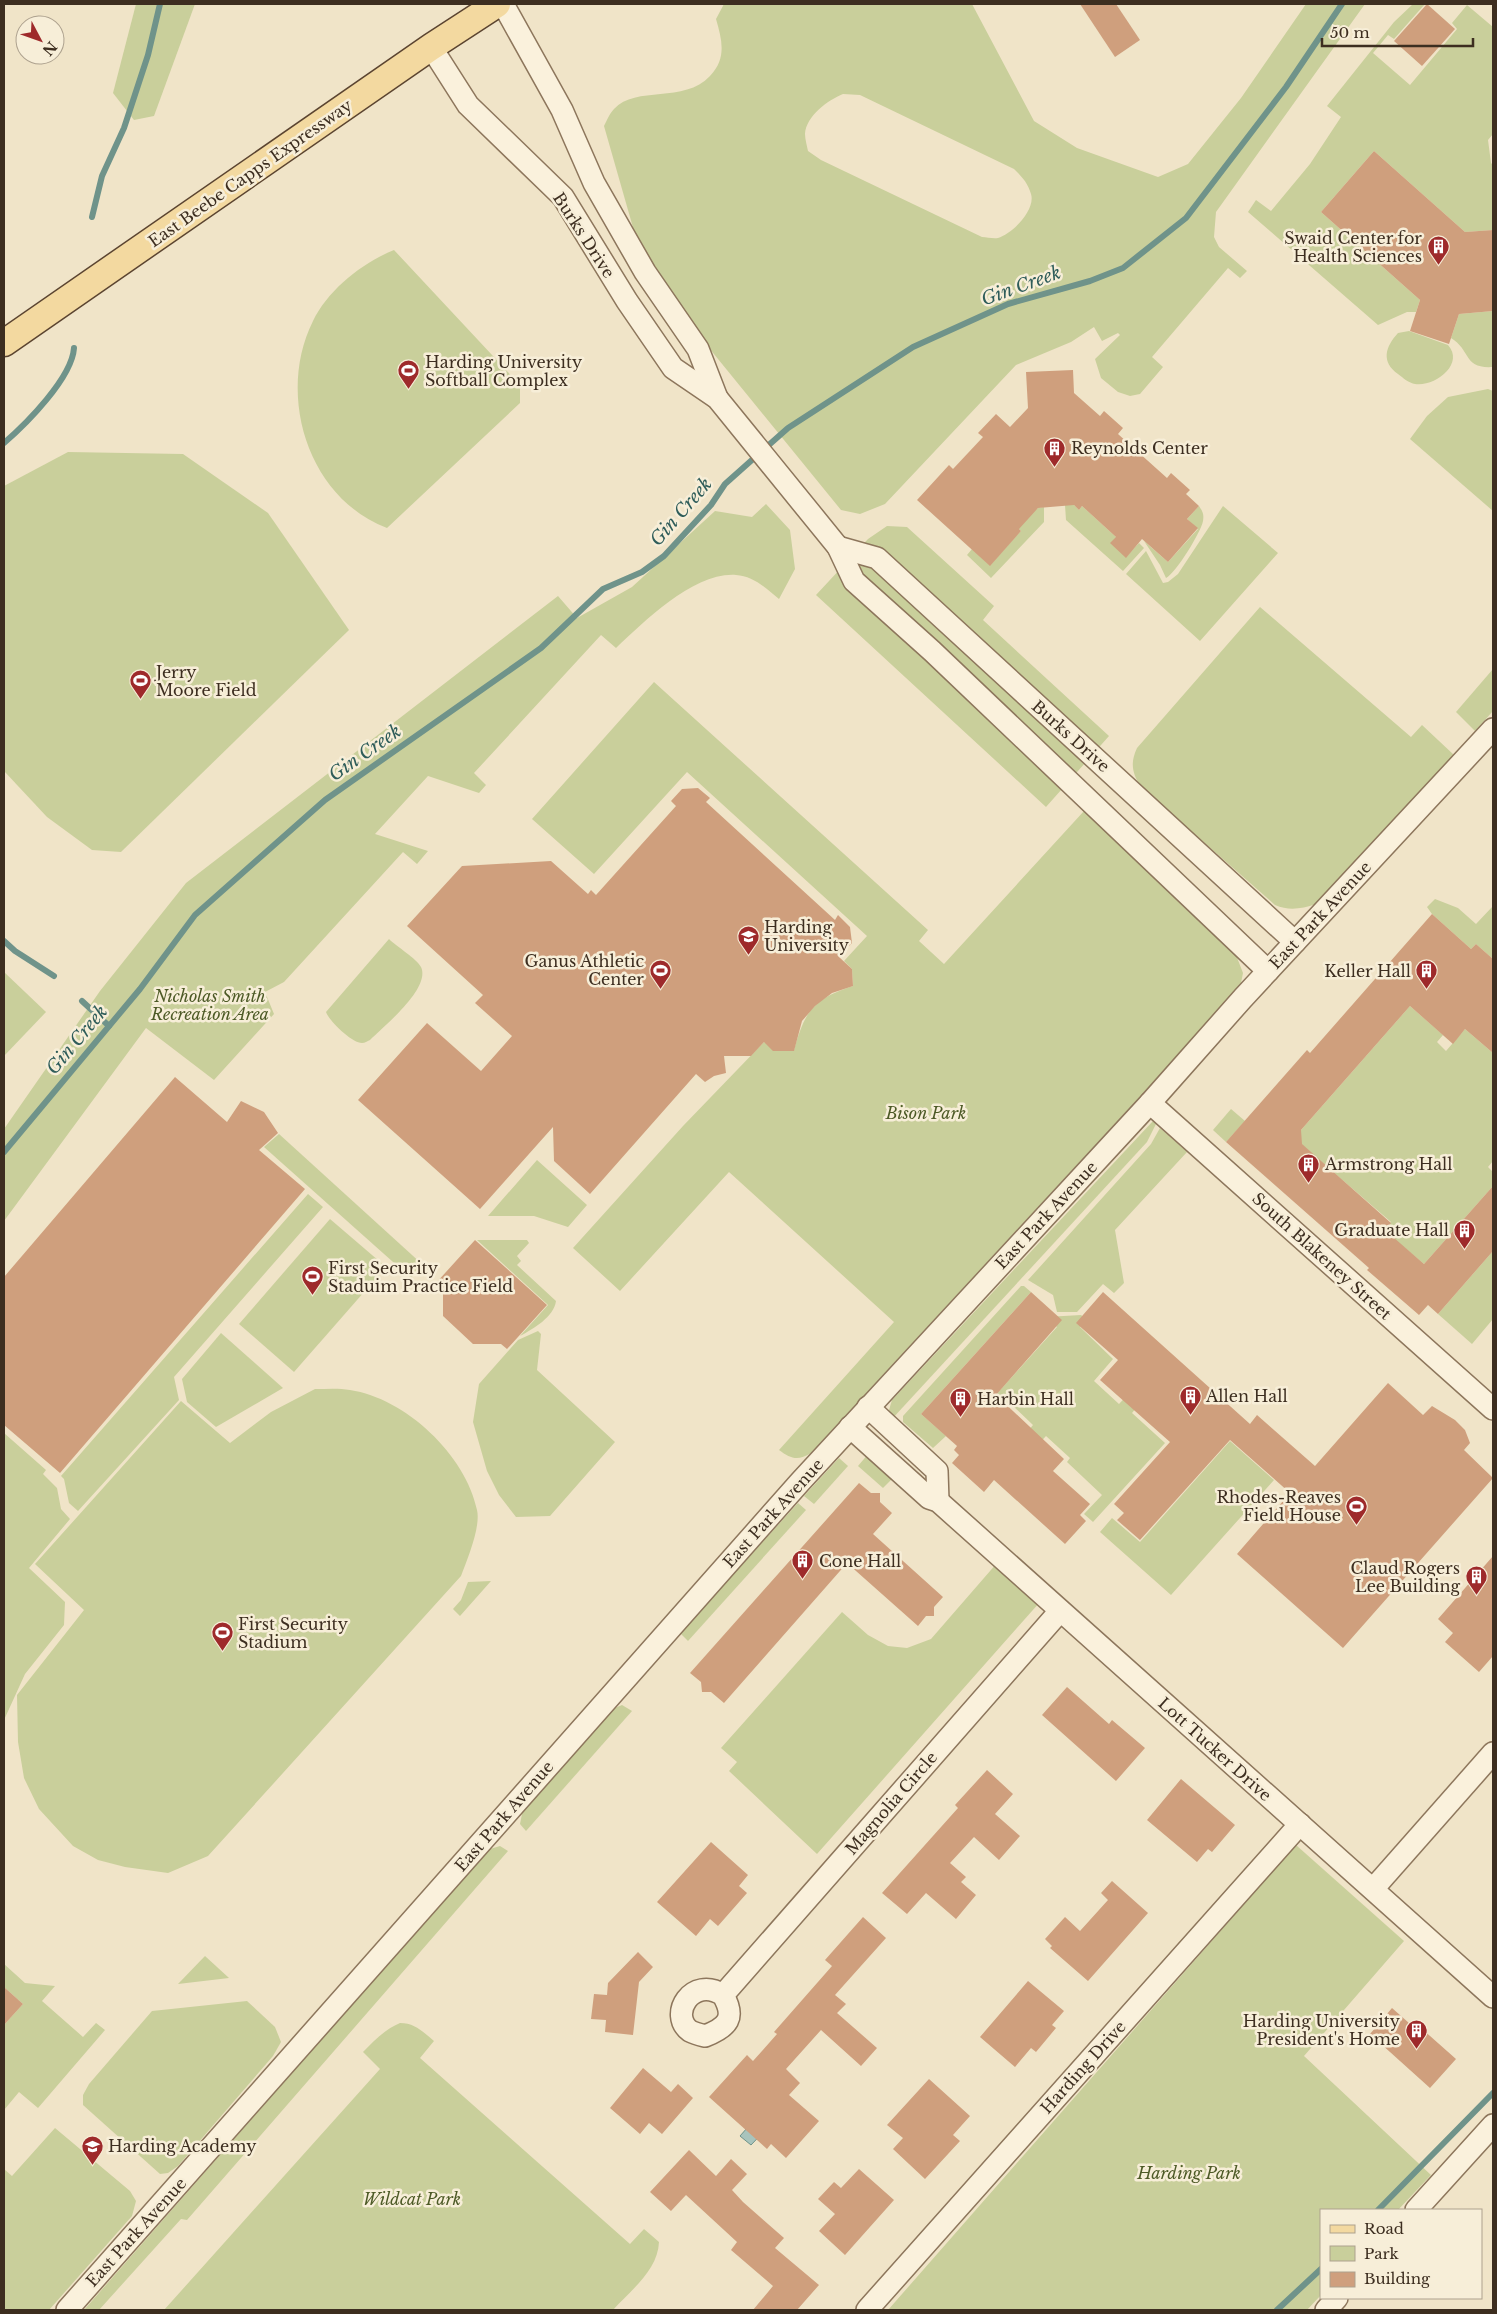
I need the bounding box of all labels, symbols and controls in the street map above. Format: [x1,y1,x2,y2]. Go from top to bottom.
north arrow [15,15,65,65]
scale bar [1322,15,1473,47]
text: 50 m [1330,23,1370,42]
text: N [39,38,61,59]
street label: East Beebe Capps Expressway [144,94,356,251]
street label: Burks Drive [549,188,619,282]
place label: Swaid Center for Health Sciences [1284,228,1422,266]
building icon: Swaid Center for Health Sciences [1426,235,1450,266]
water label: Gin Creek [978,261,1064,311]
place label: Harding University Softball Complex [425,352,583,390]
sports icon: Harding University Softball Complex [397,359,421,390]
building icon: Reynolds Center [1043,436,1067,467]
place label: Reynolds Center [1071,438,1208,458]
water label: Gin Creek [645,473,717,551]
place label: Jerry Moore Field [154,662,257,700]
sports icon: Jerry Moore Field [128,669,152,700]
street label: Burks Drive [1028,696,1114,776]
water label: Gin Creek [325,720,405,786]
street label: East Park Avenue [1265,857,1375,973]
place label: Harding University [764,917,850,955]
school or university icon: Harding University [736,924,760,955]
place label: Ganus Athletic Center [524,951,644,989]
sports icon: Ganus Athletic Center [648,958,672,989]
building icon: Keller Hall [1415,959,1439,990]
place label: Keller Hall [1324,961,1411,981]
park label: Nicholas Smith Recreation Area [150,986,269,1024]
water label: Gin Creek [42,1001,112,1079]
park label: Bison Park [885,1103,966,1123]
building icon: Armstrong Hall [1297,1152,1321,1183]
place label: Armstrong Hall [1324,1154,1452,1174]
street label: East Park Avenue [991,1157,1101,1273]
street label: South Blakeney Street [1248,1188,1396,1324]
building icon: Graduate Hall [1453,1218,1477,1249]
place label: Graduate Hall [1334,1220,1449,1240]
place label: First Security Staduim Practice Field [328,1258,513,1296]
sports icon: First Security Staduim Practice Field [300,1265,324,1296]
building icon: Allen Hall [1178,1384,1202,1415]
place label: Allen Hall [1205,1386,1288,1406]
building icon: Harbin Hall [949,1387,973,1418]
place label: Harbin Hall [977,1389,1074,1409]
street label: East Park Avenue [719,1454,827,1572]
place label: Rhodes-Reaves Field House [1216,1487,1341,1525]
sports icon: Rhodes-Reaves Field House [1345,1494,1369,1525]
building icon: Cone Hall [791,1549,815,1580]
place label: Cone Hall [819,1551,901,1571]
place label: Claud Rogers Lee Building [1351,1558,1460,1596]
building icon: Claud Rogers Lee Building [1464,1565,1488,1596]
place label: First Security Stadium [238,1614,349,1652]
sports icon: First Security Stadium [210,1621,234,1652]
street label: Lott Tucker Drive [1154,1693,1276,1805]
street label: Magnolia Circle [841,1747,941,1859]
street label: East Park Avenue [450,1757,558,1875]
place label: Harding University President's Home [1243,2011,1401,2049]
street label: Harding Drive [1036,2016,1130,2118]
building icon: Harding University President's Home [1404,2018,1428,2049]
school or university icon: Harding Academy [80,2134,104,2165]
place label: Harding Academy [108,2136,257,2156]
park label: Harding Park [1136,2163,1241,2183]
street label: East Park Avenue [82,2173,190,2291]
park label: Wildcat Park [363,2189,461,2209]
legend [1320,2209,1482,2299]
text: Road [1364,2219,1404,2238]
text: Park [1364,2244,1400,2263]
text: Building [1364,2269,1431,2288]

